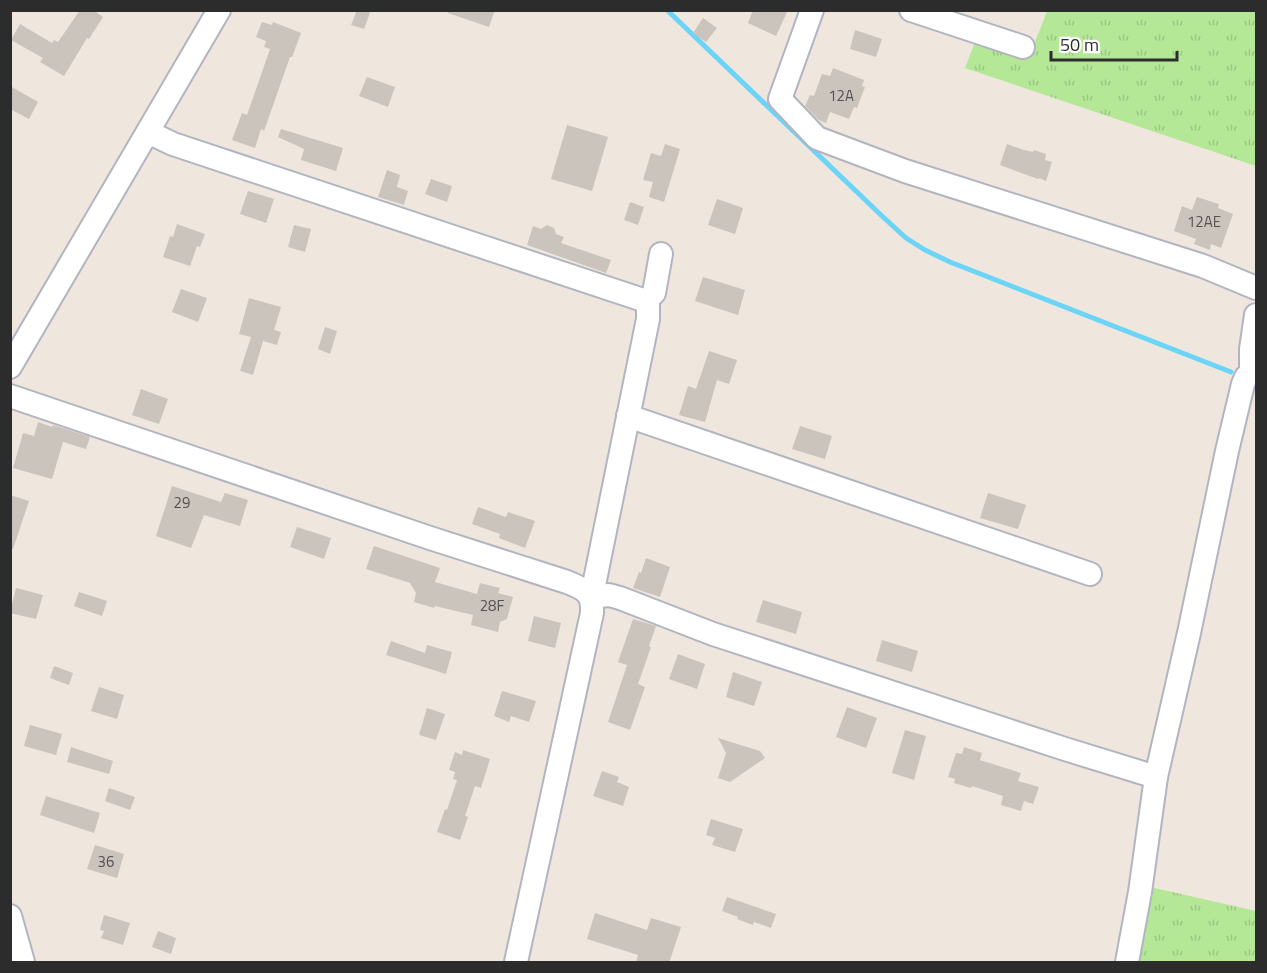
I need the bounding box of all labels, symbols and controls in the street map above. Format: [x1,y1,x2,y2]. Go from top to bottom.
scale bar [1051,24,1177,62]
text: 50 m [1060,31,1099,58]
house number: 12A [828,84,854,107]
house number: 12AE [1187,210,1221,233]
house number: 29 [174,491,190,514]
house number: 28F [480,594,504,617]
house number: 36 [98,850,114,873]

